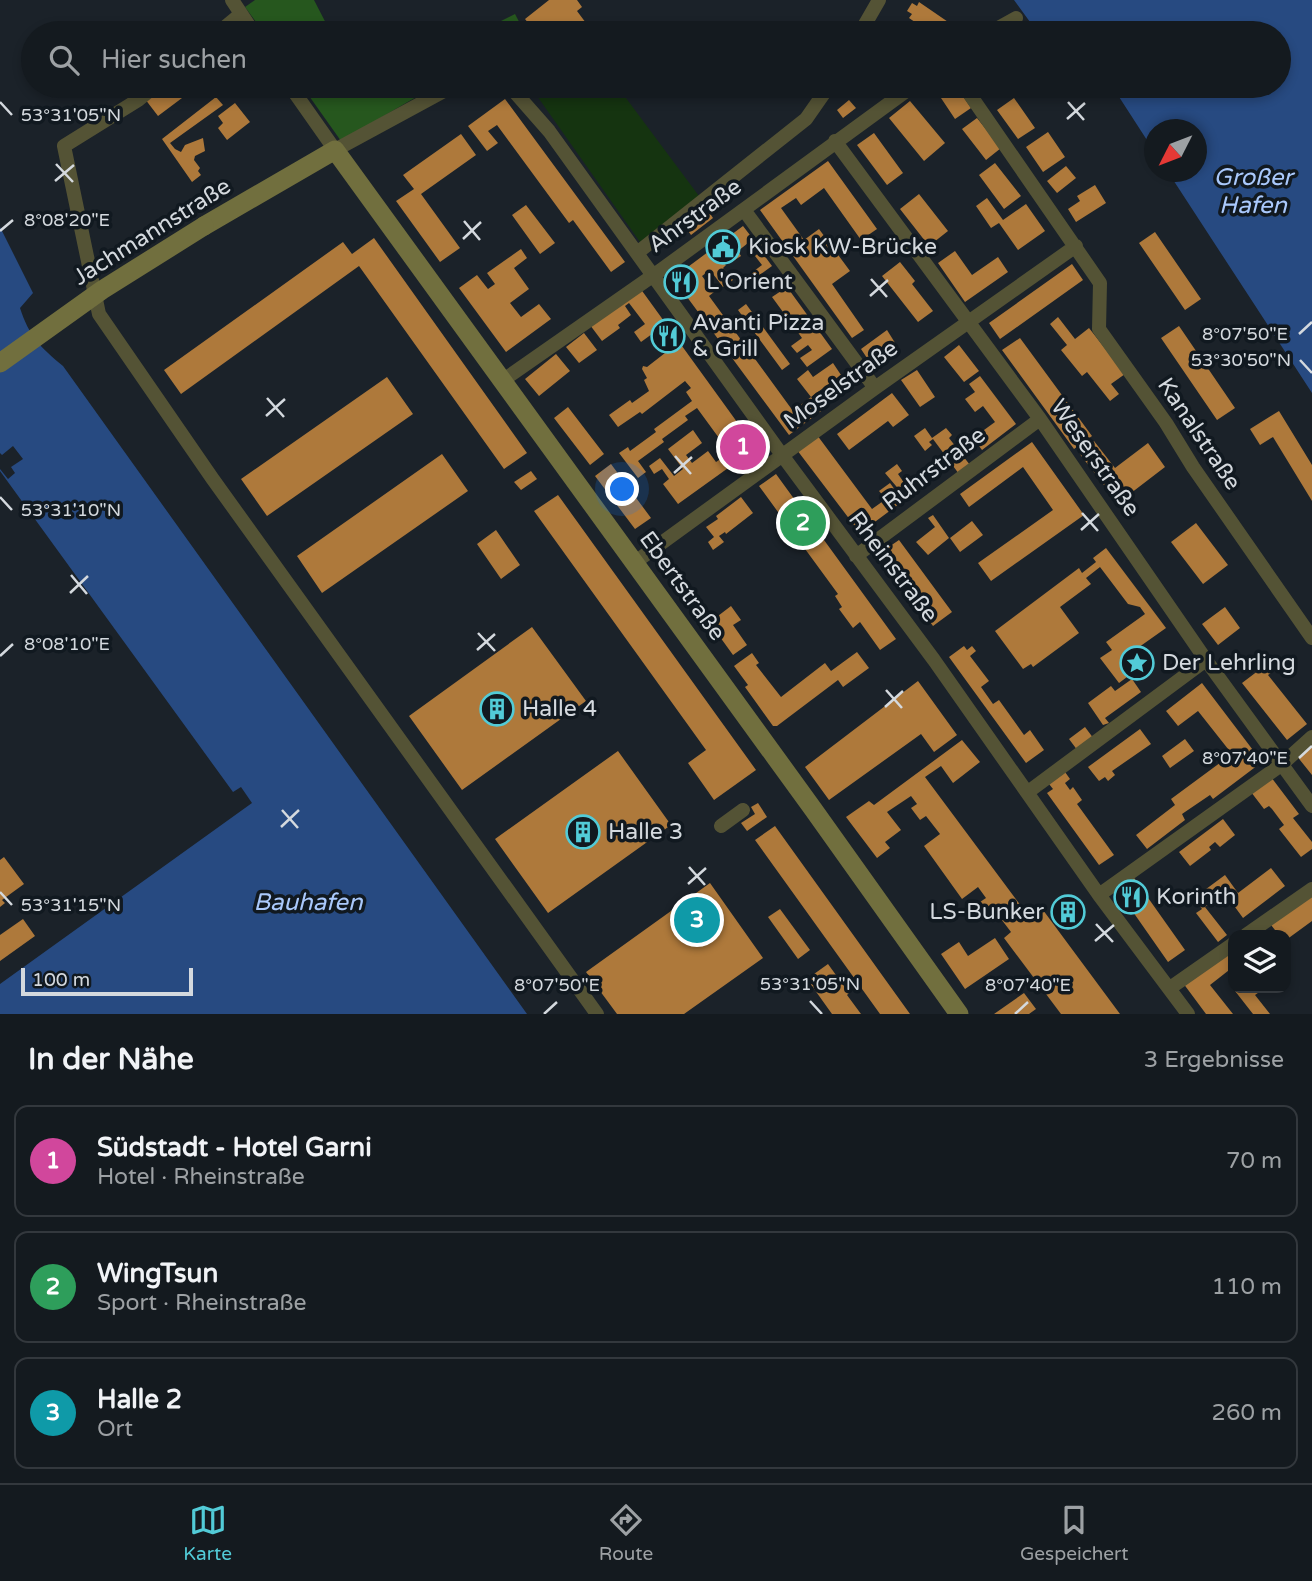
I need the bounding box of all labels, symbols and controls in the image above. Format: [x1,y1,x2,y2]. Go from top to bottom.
search box [21,21,1291,98]
icon: search [45,41,83,79]
text: Hier suchen [101,44,247,75]
text: 53°31'05"N [21,104,121,126]
north arrow [1144,119,1207,182]
water label: Großer Hafen [1214,163,1295,220]
street label: Jachmannstraße [68,172,236,292]
street label: Ahrstraße [643,173,747,259]
text: 8°08'20"E [24,209,110,231]
public building icon: Kiosk KW-Brücke [704,228,742,266]
place label: Kiosk KW-Brücke [748,233,937,261]
restaurant icon: L'Orient [662,263,700,301]
place label: L'Orient [706,268,793,296]
place label: Avanti Pizza & Grill [692,309,824,363]
restaurant icon: Avanti Pizza & Grill [649,317,687,355]
text: 8°07'50"E [1202,323,1288,345]
street label: Moselstraße [779,334,903,436]
text: 53°30'50"N [1191,349,1291,371]
street label: Kanalstraße [1151,373,1247,495]
street label: Weserstraße [1044,394,1146,522]
pin: 1 [720,421,766,473]
street label: Ruhrstraße [877,421,991,517]
your location [605,472,639,506]
pin: 2 [780,497,826,549]
text: 53°31'10"N [21,499,121,521]
street label: Rheinstraße [842,506,944,628]
street label: Ebertstraße [633,526,731,646]
text: 8°08'10"E [24,633,110,655]
place icon: Der Lehrling [1118,644,1156,682]
place label: Der Lehrling [1162,649,1296,677]
building icon: Halle 4 [478,690,516,728]
place label: Halle 4 [522,695,597,723]
text: 8°07'40"E [1202,747,1288,769]
building icon: Halle 3 [564,813,602,851]
place label: Halle 3 [608,818,683,846]
restaurant icon: Korinth [1112,878,1150,916]
place label: Korinth [1156,883,1236,911]
water label: Bauhafen [253,888,364,917]
building icon: LS-Bunker [1049,893,1087,931]
text: 53°31'15"N [21,894,121,916]
pin: 3 [674,894,720,946]
place label: LS-Bunker [929,898,1044,926]
map controls [1228,930,1291,993]
button: layers [1228,930,1291,993]
scale bar [21,965,192,997]
text: 100 m [32,969,90,991]
text: 53°31'05"N [760,973,860,995]
text: 8°07'50"E [514,974,600,996]
text: 8°07'40"E [985,974,1071,996]
text: In der Nähe [28,1041,194,1078]
text: 3 Ergebnisse [1144,1046,1284,1074]
text: Südstadt - Hotel Garni [97,1132,372,1163]
text: 1 [46,1147,60,1175]
text: 70 m [1226,1147,1282,1175]
text: Hotel · Rheinstraße [97,1163,305,1191]
text: WingTsun [97,1258,218,1289]
text: 2 [46,1273,60,1301]
text: 110 m [1212,1273,1282,1301]
text: Sport · Rheinstraße [97,1289,307,1317]
text: Halle 2 [97,1384,182,1415]
text: 3 [46,1399,60,1427]
text: 260 m [1212,1399,1282,1427]
text: Ort [97,1415,133,1443]
tab: Karte [183,1501,232,1565]
tab: Route [599,1501,653,1565]
tab: Gespeichert [1020,1501,1129,1565]

